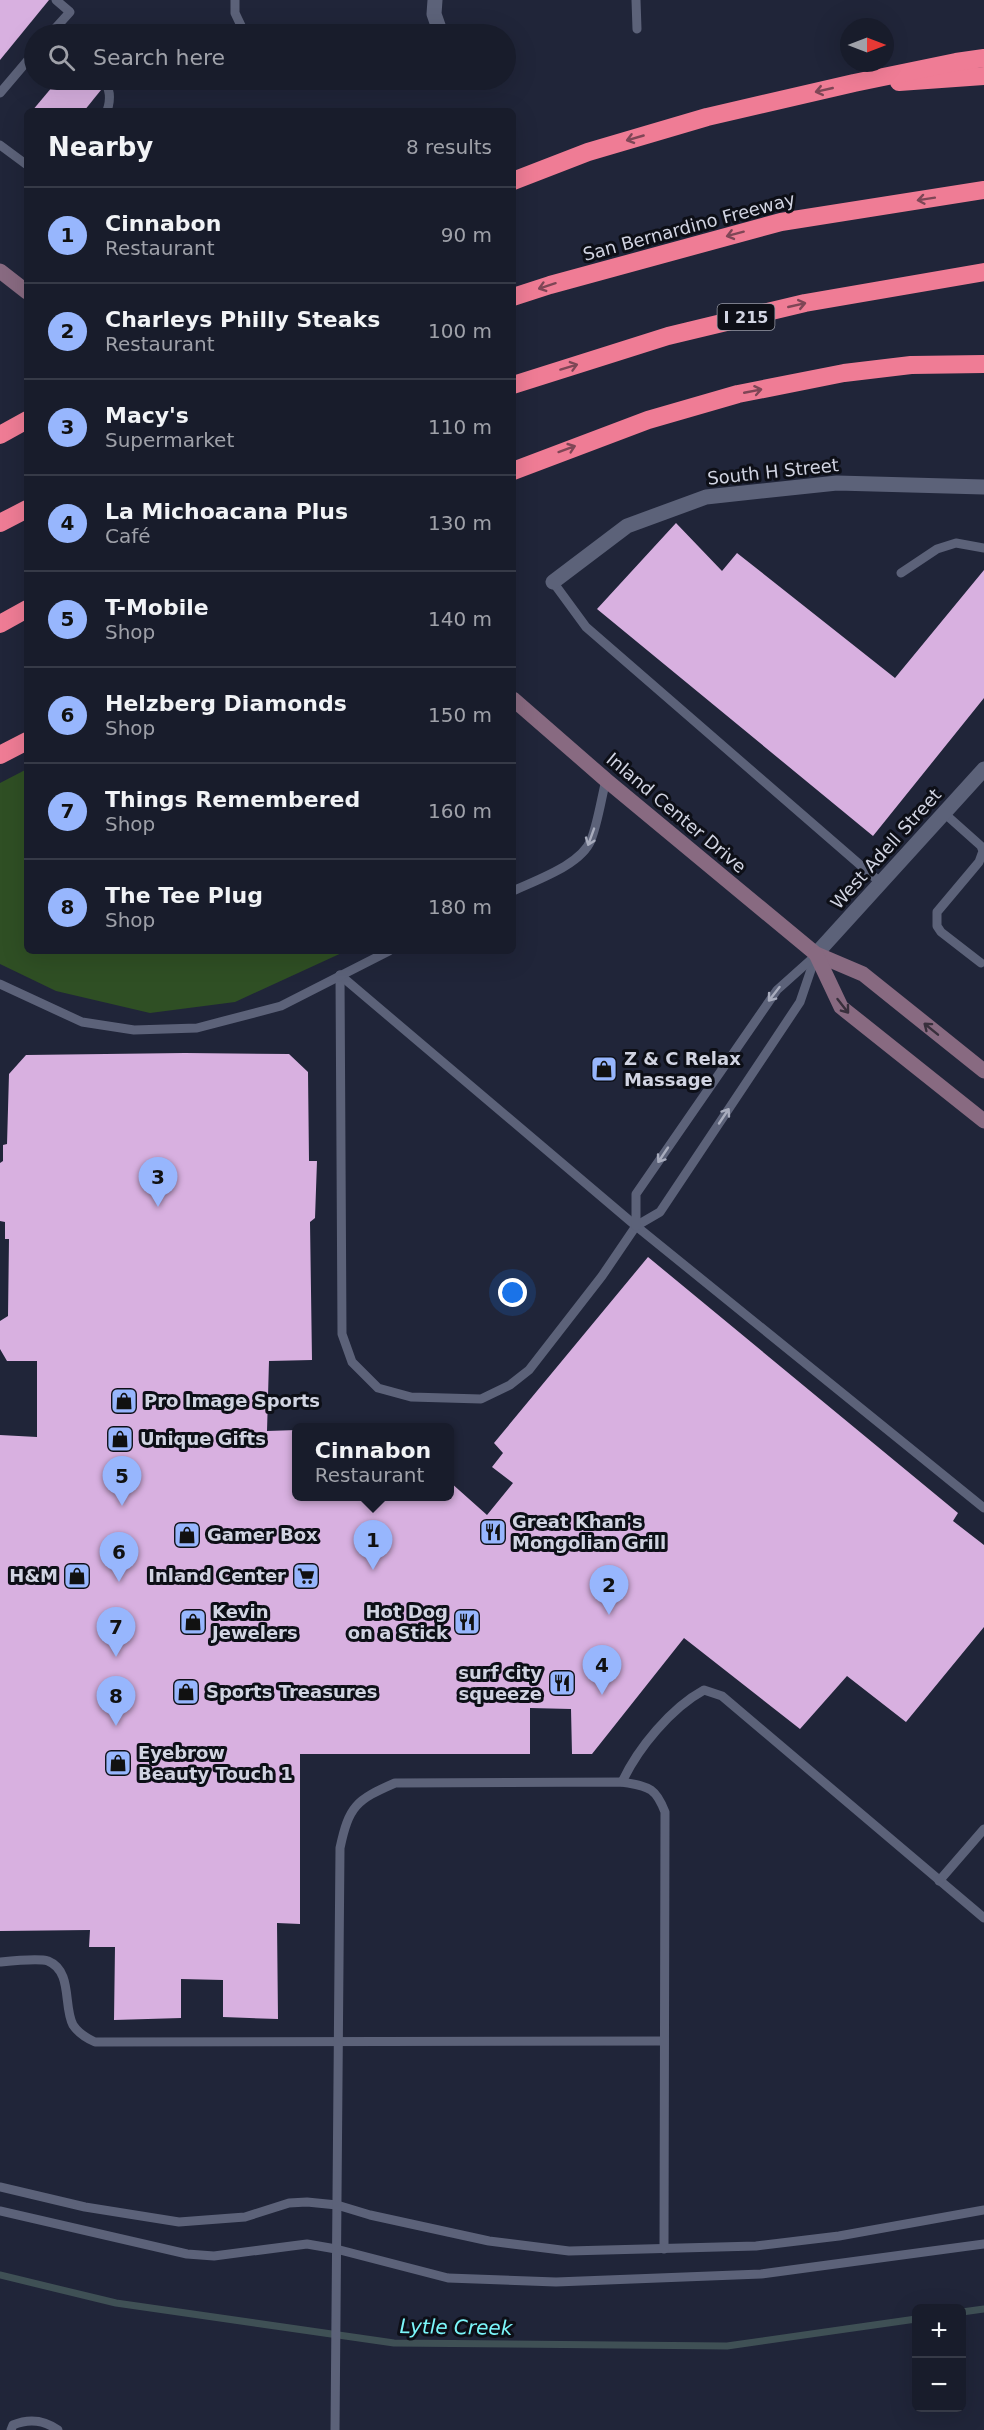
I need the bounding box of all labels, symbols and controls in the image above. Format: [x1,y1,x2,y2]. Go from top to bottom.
north arrow [840,18,894,72]
search box [24,24,516,90]
icon: search [45,41,78,74]
text: Search here [93,45,225,70]
one-way arrow [815,85,834,96]
text: Nearby [48,132,153,162]
one-way arrow [626,133,645,144]
text: 8 results [406,135,492,159]
street label: San Bernardino Freeway [580,188,798,265]
one-way arrow [917,193,937,204]
text: Cinnabon [105,211,221,236]
text: 1 [61,223,74,247]
text: 90 m [441,223,492,247]
one-way arrow [726,229,745,241]
text: Restaurant [105,236,215,260]
one-way arrow [538,281,557,292]
one-way arrow [787,298,806,310]
road number: I 215 [718,304,774,330]
text: Charleys Philly Steaks [105,307,380,332]
text: 2 [61,319,74,343]
text: 100 m [428,319,492,343]
text: Restaurant [105,332,215,356]
one-way arrow [559,361,578,372]
one-way arrow [743,385,762,396]
text: Macy's [105,403,189,428]
text: 3 [61,415,74,439]
text: 110 m [428,415,492,439]
text: Supermarket [105,428,234,452]
one-way arrow [557,443,576,454]
street label: South H Street [706,454,840,489]
text: La Michoacana Plus [105,499,348,524]
text: 4 [61,511,74,535]
text: 130 m [428,511,492,535]
text: Café [105,524,151,548]
text: T-Mobile [105,595,209,620]
text: 5 [61,607,74,631]
text: 140 m [428,607,492,631]
text: Shop [105,620,155,644]
text: Helzberg Diamonds [105,691,347,716]
text: 6 [61,703,74,727]
text: 150 m [428,703,492,727]
text: Shop [105,716,155,740]
street label: Inland Center Drive [602,748,750,877]
street label: West Adell Street [826,784,945,913]
text: Things Remembered [105,787,360,812]
text: 7 [61,799,74,823]
text: 160 m [428,799,492,823]
text: Shop [105,812,155,836]
one-way arrow [584,827,595,845]
text: The Tee Plug [105,883,263,908]
text: 8 [61,895,74,919]
text: 180 m [428,895,492,919]
text: Shop [105,908,155,932]
one-way arrow [768,986,781,1002]
one-way arrow [837,997,850,1013]
one-way arrow [923,1022,939,1035]
place label: Z & C Relax Massage [624,1048,741,1090]
shop icon: Z & C Relax Massage [589,1054,619,1084]
one-way arrow [717,1108,730,1125]
one-way arrow [657,1146,669,1162]
pin: 3 [138,1158,178,1207]
your location [498,1278,527,1307]
shop icon: Pro Image Sports [109,1386,139,1416]
place label: Pro Image Sports [144,1390,320,1411]
popup [292,1423,454,1501]
shop icon: Unique Gifts [105,1424,135,1454]
place label: Unique Gifts [140,1428,266,1449]
text: Cinnabon [315,1438,431,1463]
pin: 5 [102,1456,142,1506]
text: Restaurant [315,1463,424,1487]
place label: Great Khan's Mongolian Grill [512,1511,666,1553]
restaurant icon: Great Khan's Mongolian Grill [478,1517,508,1547]
shop icon: Gamer Box [172,1520,202,1550]
pin: 1 [354,1520,392,1570]
place label: Gamer Box [207,1524,318,1545]
pin: 6 [100,1532,138,1582]
shop icon: H&M [62,1561,92,1591]
supermarket icon: Inland Center [291,1561,321,1591]
place label: H&M [9,1565,58,1586]
place label: Inland Center [148,1565,286,1586]
pin: 2 [590,1566,628,1615]
place label: Kevin Jewelers [210,1601,298,1643]
place label: Hot Dog on a Stick [348,1601,449,1643]
shop icon: Kevin Jewelers [178,1607,208,1637]
restaurant icon: Hot Dog on a Stick [452,1607,482,1637]
pin: 7 [96,1608,136,1657]
pin: 4 [582,1646,622,1695]
place label: surf city squeeze [458,1662,542,1704]
restaurant icon: surf city squeeze [547,1668,577,1698]
pin: 8 [96,1676,136,1726]
shop icon: Sports Treasures [171,1677,201,1707]
place label: Sports Treasures [206,1681,378,1702]
place label: Eyebrow Beauty Touch 1 [138,1742,293,1784]
shop icon: Eyebrow Beauty Touch 1 [103,1748,133,1778]
map controls [912,2304,966,2412]
button: + [912,2304,966,2358]
water label: Lytle Creek [399,2314,514,2340]
button: − [912,2358,966,2412]

